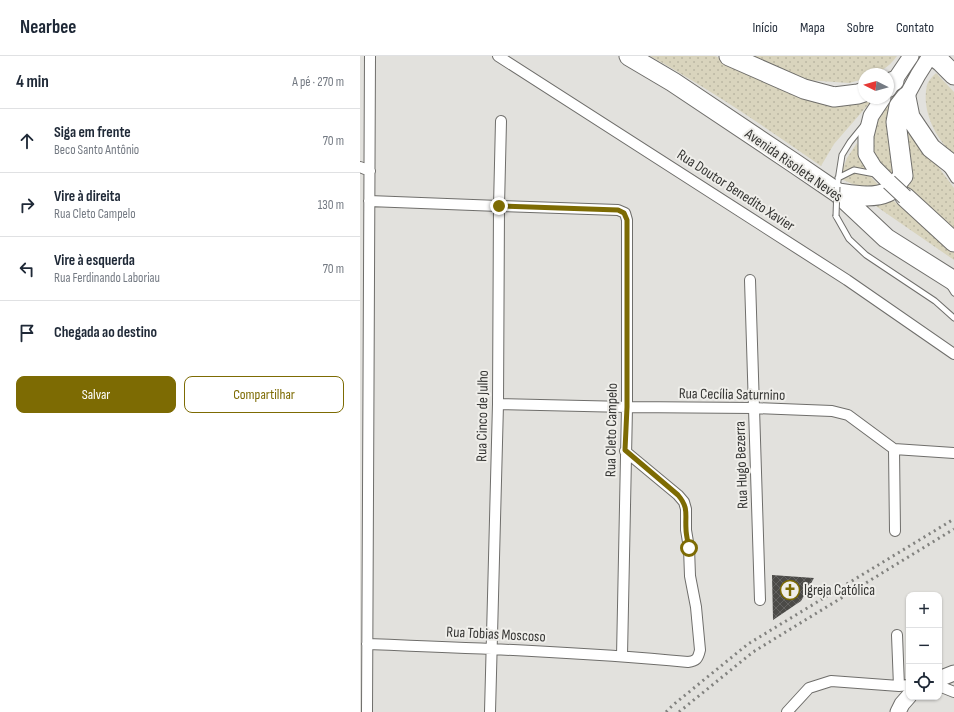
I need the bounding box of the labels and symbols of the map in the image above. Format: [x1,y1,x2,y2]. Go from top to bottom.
north arrow [858,68,894,104]
street label: Avenida Risoleta Neves [740,124,846,206]
street label: Rua Doutor Benedito Xavier [673,145,799,236]
route end [490,197,508,215]
street label: Rua Cinco de Julho [472,370,493,462]
street label: Rua Cleto Campelo [601,383,622,477]
street label: Rua Cecília Saturnino [679,384,785,405]
street label: Rua Hugo Bezerra [730,421,753,509]
route start [680,539,698,557]
church icon: Igreja Católica [779,579,801,601]
place label: Igreja Católica [804,581,875,600]
street label: Rua Tobias Moscoso [446,622,546,647]

